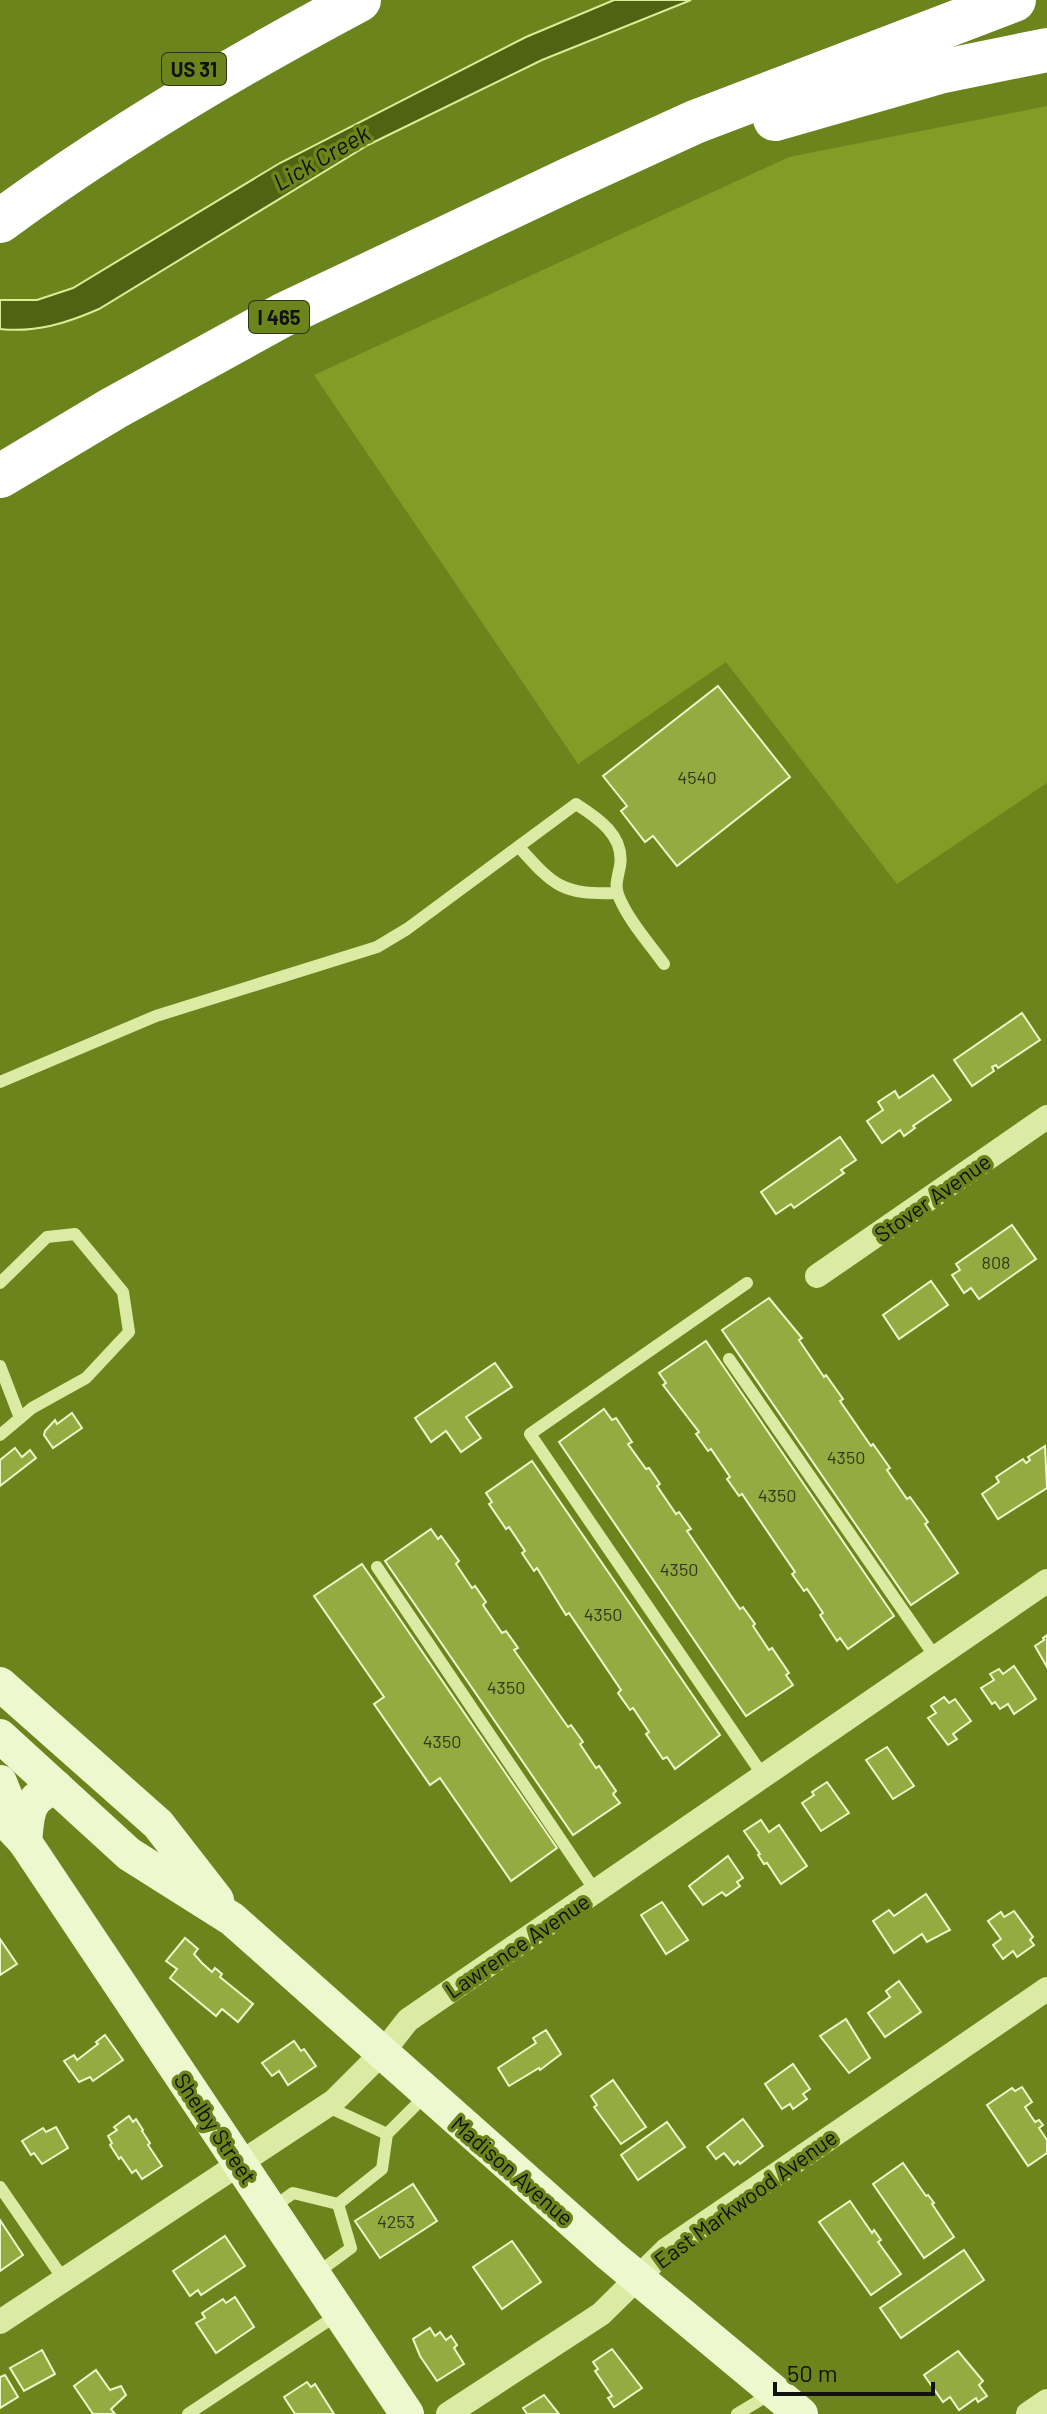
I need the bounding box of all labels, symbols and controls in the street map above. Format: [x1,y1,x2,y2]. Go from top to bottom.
road number: US 31 [162,53,226,85]
water label: Lick Creek [268,118,375,196]
road number: I 465 [249,301,309,333]
house number: 4540 [677,766,717,788]
street label: Stover Avenue [869,1147,995,1247]
house number: 808 [982,1251,1010,1273]
house number: 4350 [827,1446,865,1468]
house number: 4350 [758,1484,796,1506]
house number: 4350 [660,1558,698,1580]
house number: 4350 [584,1603,622,1625]
house number: 4350 [487,1676,525,1698]
house number: 4350 [423,1730,461,1752]
street label: Lawrence Avenue [440,1887,594,2003]
street label: Shelby Street [169,2068,263,2188]
street label: Madison Avenue [447,2110,579,2230]
street label: East Markwood Avenue [649,2123,841,2273]
house number: 4253 [377,2210,415,2232]
scale bar [775,2346,933,2396]
text: 50 m [787,2358,838,2387]

